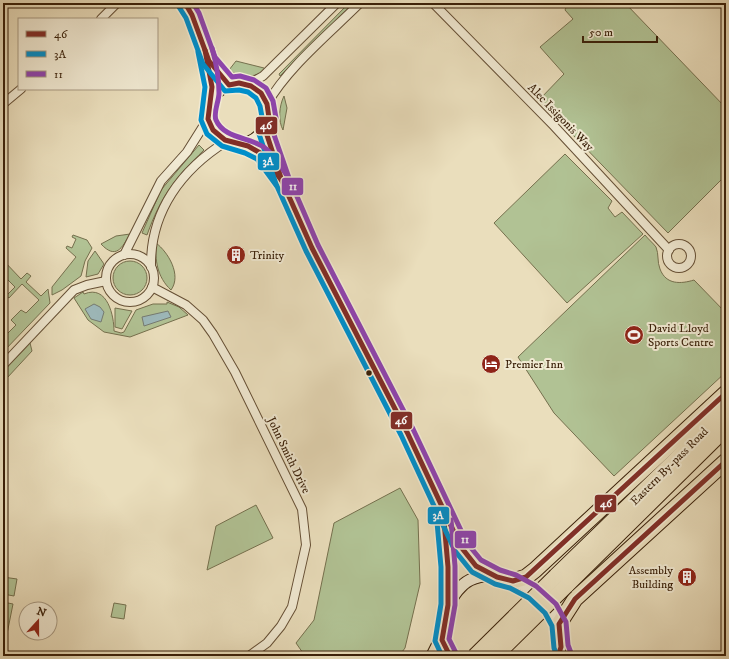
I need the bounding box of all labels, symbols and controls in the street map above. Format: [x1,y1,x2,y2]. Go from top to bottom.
legend [18,18,158,90]
scale bar [583,18,657,44]
text: 50 m [589,25,613,40]
text: 46 [54,27,68,42]
text: 3A [54,47,66,62]
text: 11 [54,67,63,82]
street label: Alec Issigonis Way [524,80,597,155]
line badge: 46 [255,116,278,135]
text: 46 [259,119,273,133]
line badge: 3A [257,152,280,171]
text: 3A [262,155,275,169]
line badge: 11 [281,177,304,196]
text: 11 [289,180,297,194]
building icon: Trinity [225,244,247,266]
place label: Trinity [250,248,285,263]
place label: David Lloyd Sports Centre [648,321,713,350]
sports icon: David Lloyd Sports Centre [623,324,645,346]
hotel icon: Premier Inn [480,353,502,375]
place label: Premier Inn [505,357,564,372]
unlabelled marker [364,368,374,378]
line badge: 46 [390,411,413,430]
street label: John Smith Drive [263,414,314,496]
text: 46 [394,414,408,428]
street label: Eastern By-pass Road [627,424,712,509]
line badge: 46 [594,494,617,513]
text: 46 [599,497,613,511]
line badge: 3A [427,506,450,525]
text: 3A [432,509,445,523]
line badge: 11 [454,530,477,549]
text: 11 [461,533,469,547]
place label: Assembly Building [629,563,673,592]
building icon: Assembly Building [676,566,698,588]
north arrow [18,601,58,641]
text: N [35,604,48,621]

